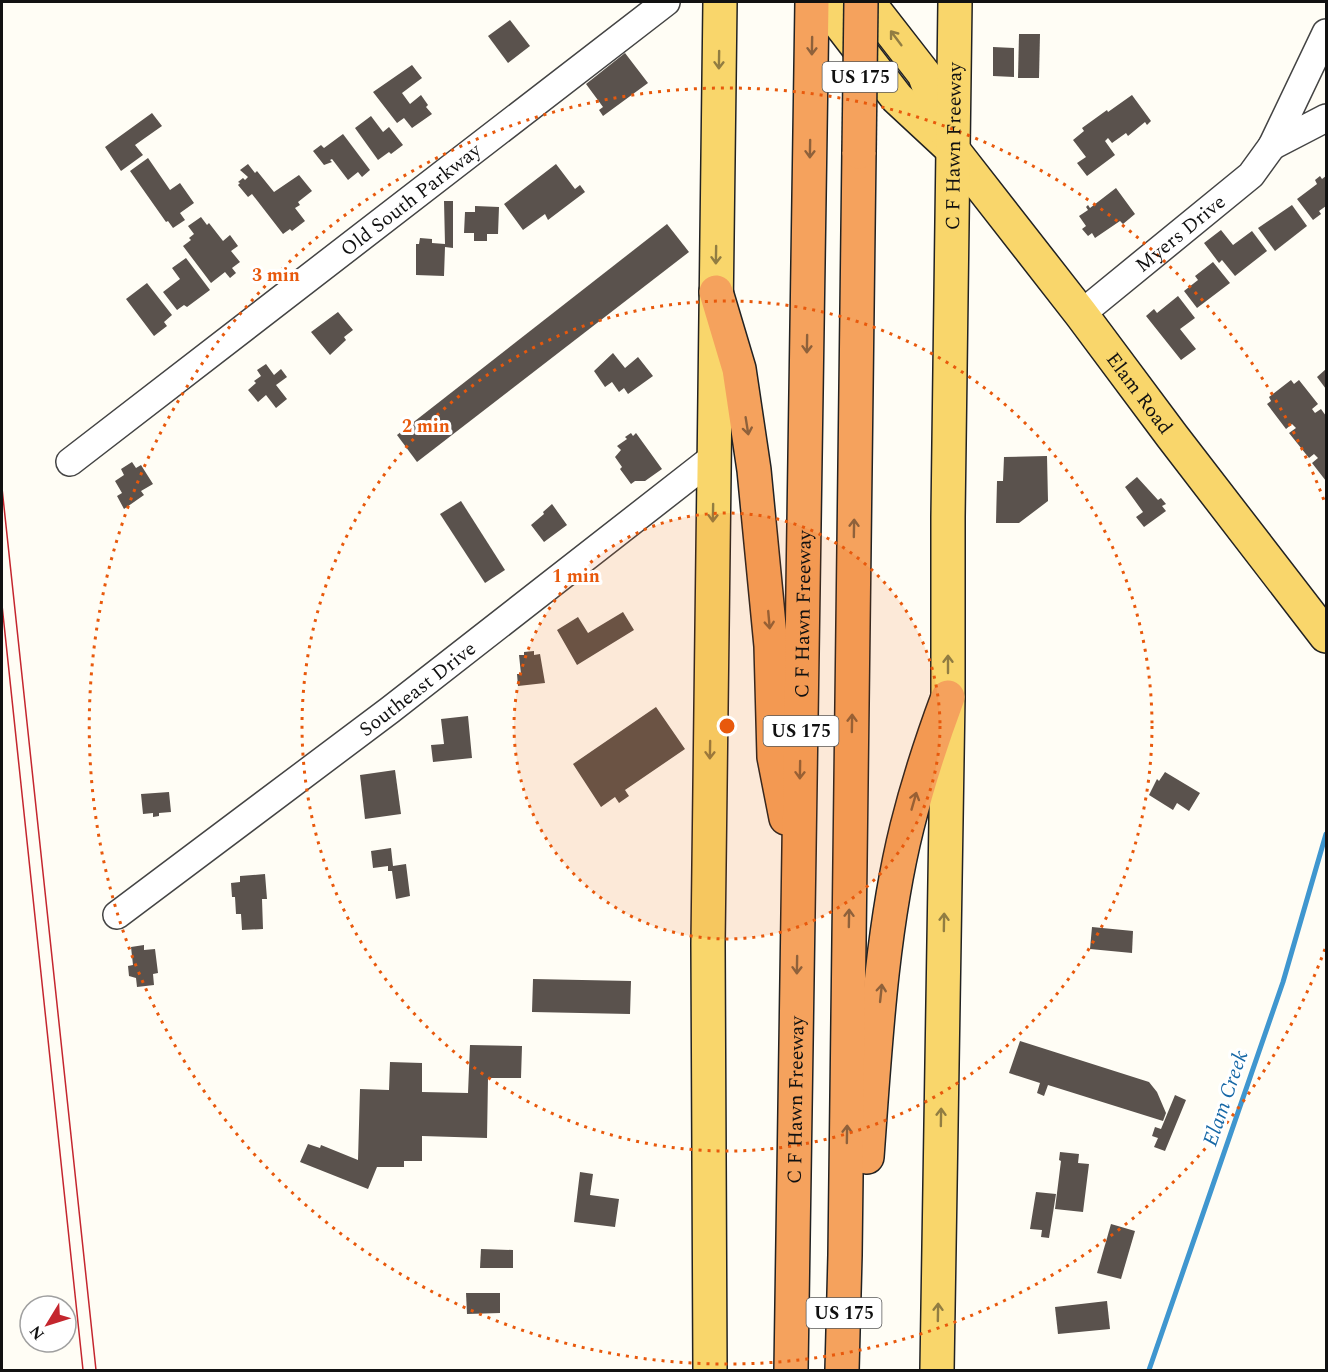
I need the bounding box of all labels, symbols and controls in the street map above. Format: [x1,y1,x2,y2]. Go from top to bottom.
one-way arrow [890,30,903,46]
one-way arrow [806,36,817,56]
one-way arrow [713,49,725,69]
street label: C F Hawn Freeway [938,61,970,230]
road number: US 175 [822,62,898,92]
street label: Old South Parkway [334,135,489,264]
one-way arrow [804,139,816,159]
street label: Myers Drive [1129,188,1232,280]
one-way arrow [711,244,722,264]
text: 3 min [252,262,300,289]
one-way arrow [801,334,813,354]
street label: Elam Road [1098,346,1180,441]
text: 2 min [402,413,450,440]
one-way arrow [742,416,753,436]
one-way arrow [707,502,719,522]
one-way arrow [848,518,860,538]
street label: C F Hawn Freeway [787,529,820,698]
text: 1 min [552,563,600,590]
one-way arrow [763,610,774,630]
street label: Southeast Drive [353,634,483,744]
one-way arrow [942,655,954,675]
one-way arrow [846,713,858,733]
centre of rings [717,716,737,736]
road number: US 175 [764,716,838,746]
one-way arrow [705,739,716,759]
one-way arrow [795,759,806,779]
one-way arrow [909,792,920,811]
one-way arrow [844,908,855,928]
one-way arrow [938,913,950,933]
one-way arrow [792,954,803,974]
one-way arrow [876,984,887,1003]
street label: C F Hawn Freeway [780,1014,812,1184]
water label: Elam Creek [1195,1046,1257,1151]
one-way arrow [935,1108,947,1128]
one-way arrow [841,1124,853,1144]
north arrow [18,1294,78,1354]
road number: US 175 [806,1298,882,1328]
one-way arrow [932,1303,943,1323]
text: N [23,1320,50,1345]

